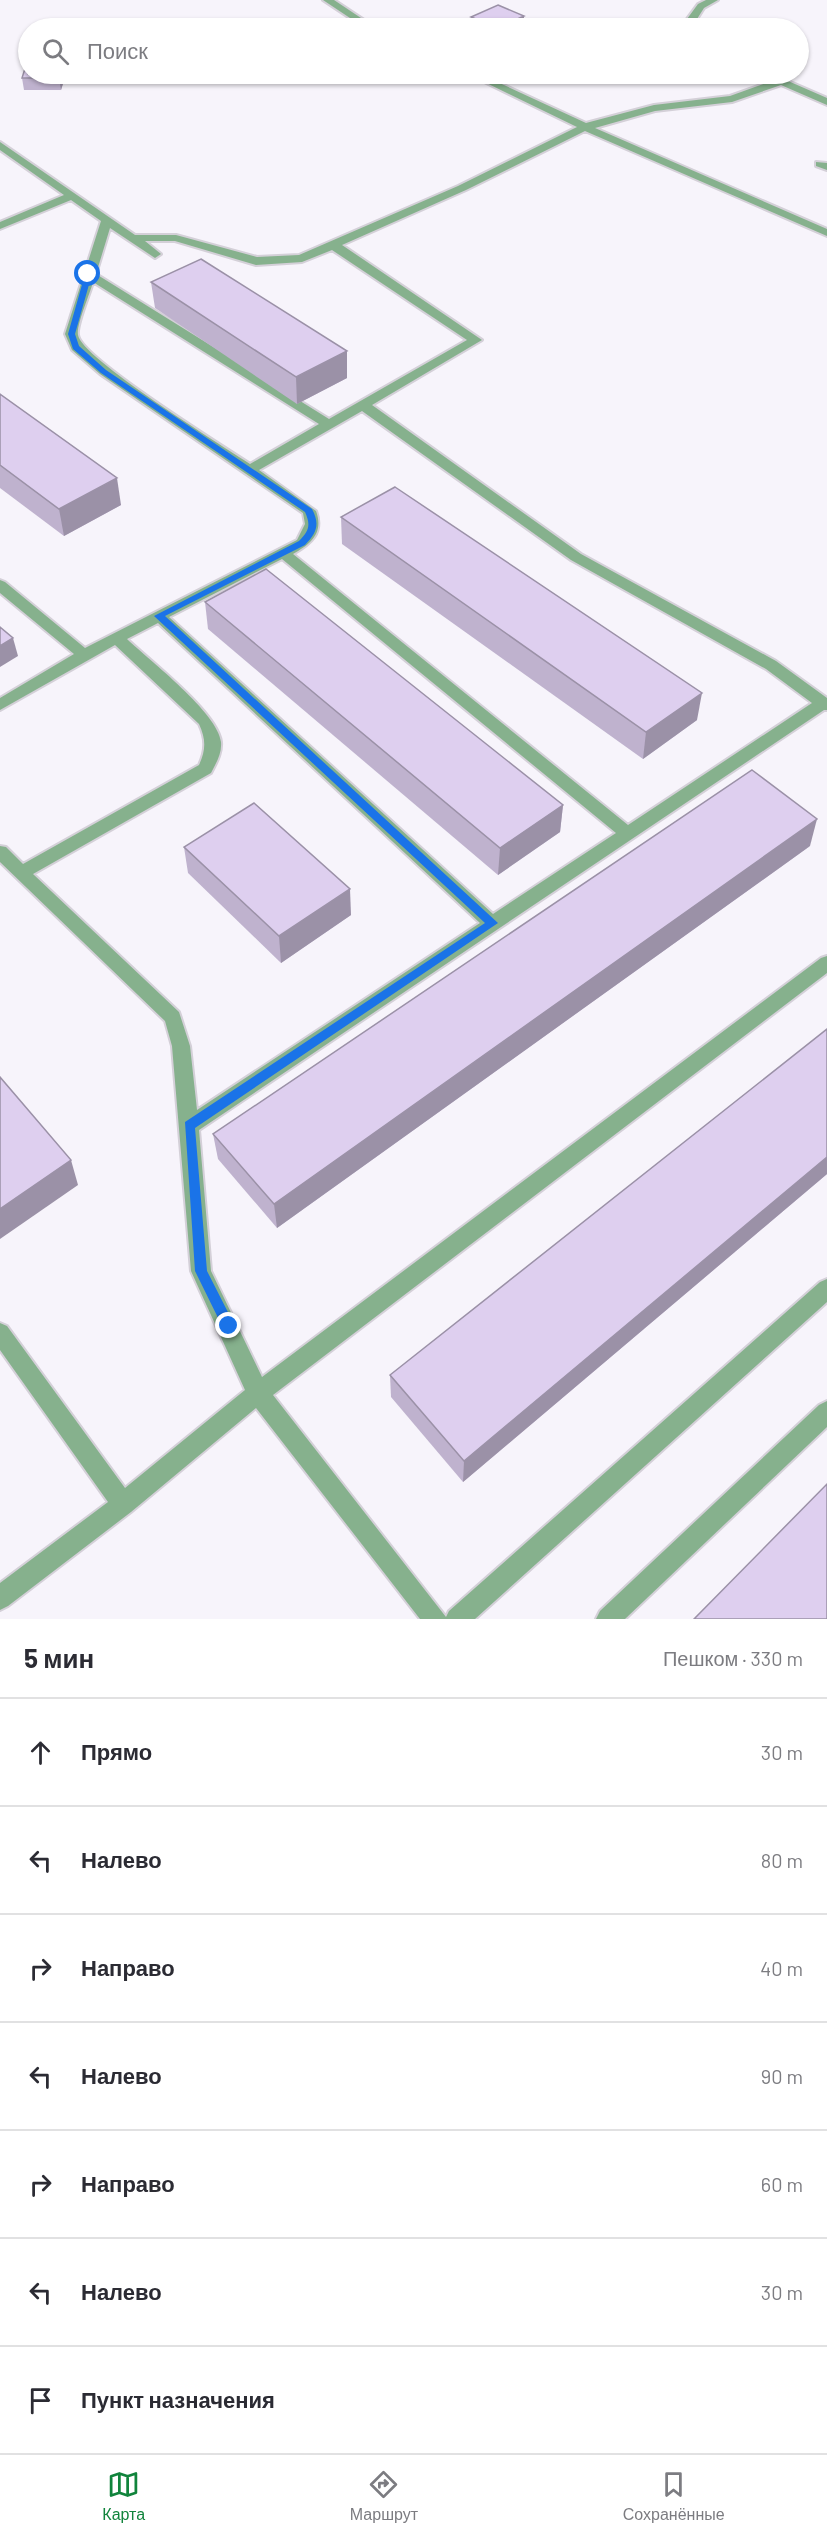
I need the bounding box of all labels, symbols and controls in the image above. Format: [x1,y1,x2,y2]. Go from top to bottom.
search box [18,18,809,84]
icon: search [39,35,72,68]
text: Поиск [87,37,148,63]
route start [74,260,100,286]
route end [215,1312,241,1338]
text: 5 мин [24,1642,94,1673]
text: Пешком · 330 m [663,1646,803,1670]
icon: ahead [24,1736,57,1769]
text: Прямо [81,1738,152,1764]
text: 30 m [761,1740,803,1764]
icon: left [24,1844,57,1877]
text: Налево [81,1846,162,1872]
text: 80 m [761,1848,803,1872]
icon: right [24,1952,57,1985]
text: Направо [81,1954,175,1980]
text: 40 m [760,1956,803,1980]
icon: left [24,2060,57,2093]
text: Налево [81,2062,162,2088]
text: 90 m [761,2064,803,2088]
icon: right [24,2168,57,2201]
text: Направо [81,2170,175,2196]
text: 60 m [761,2172,803,2196]
icon: left [24,2276,57,2309]
text: Налево [81,2278,162,2304]
text: 30 m [761,2280,803,2304]
icon: arrive [24,2384,57,2417]
text: Пункт назначения [81,2386,275,2412]
tab: Карта [102,2468,145,2524]
tab: Маршрут [350,2468,418,2524]
tab: Сохранённые [623,2468,725,2524]

